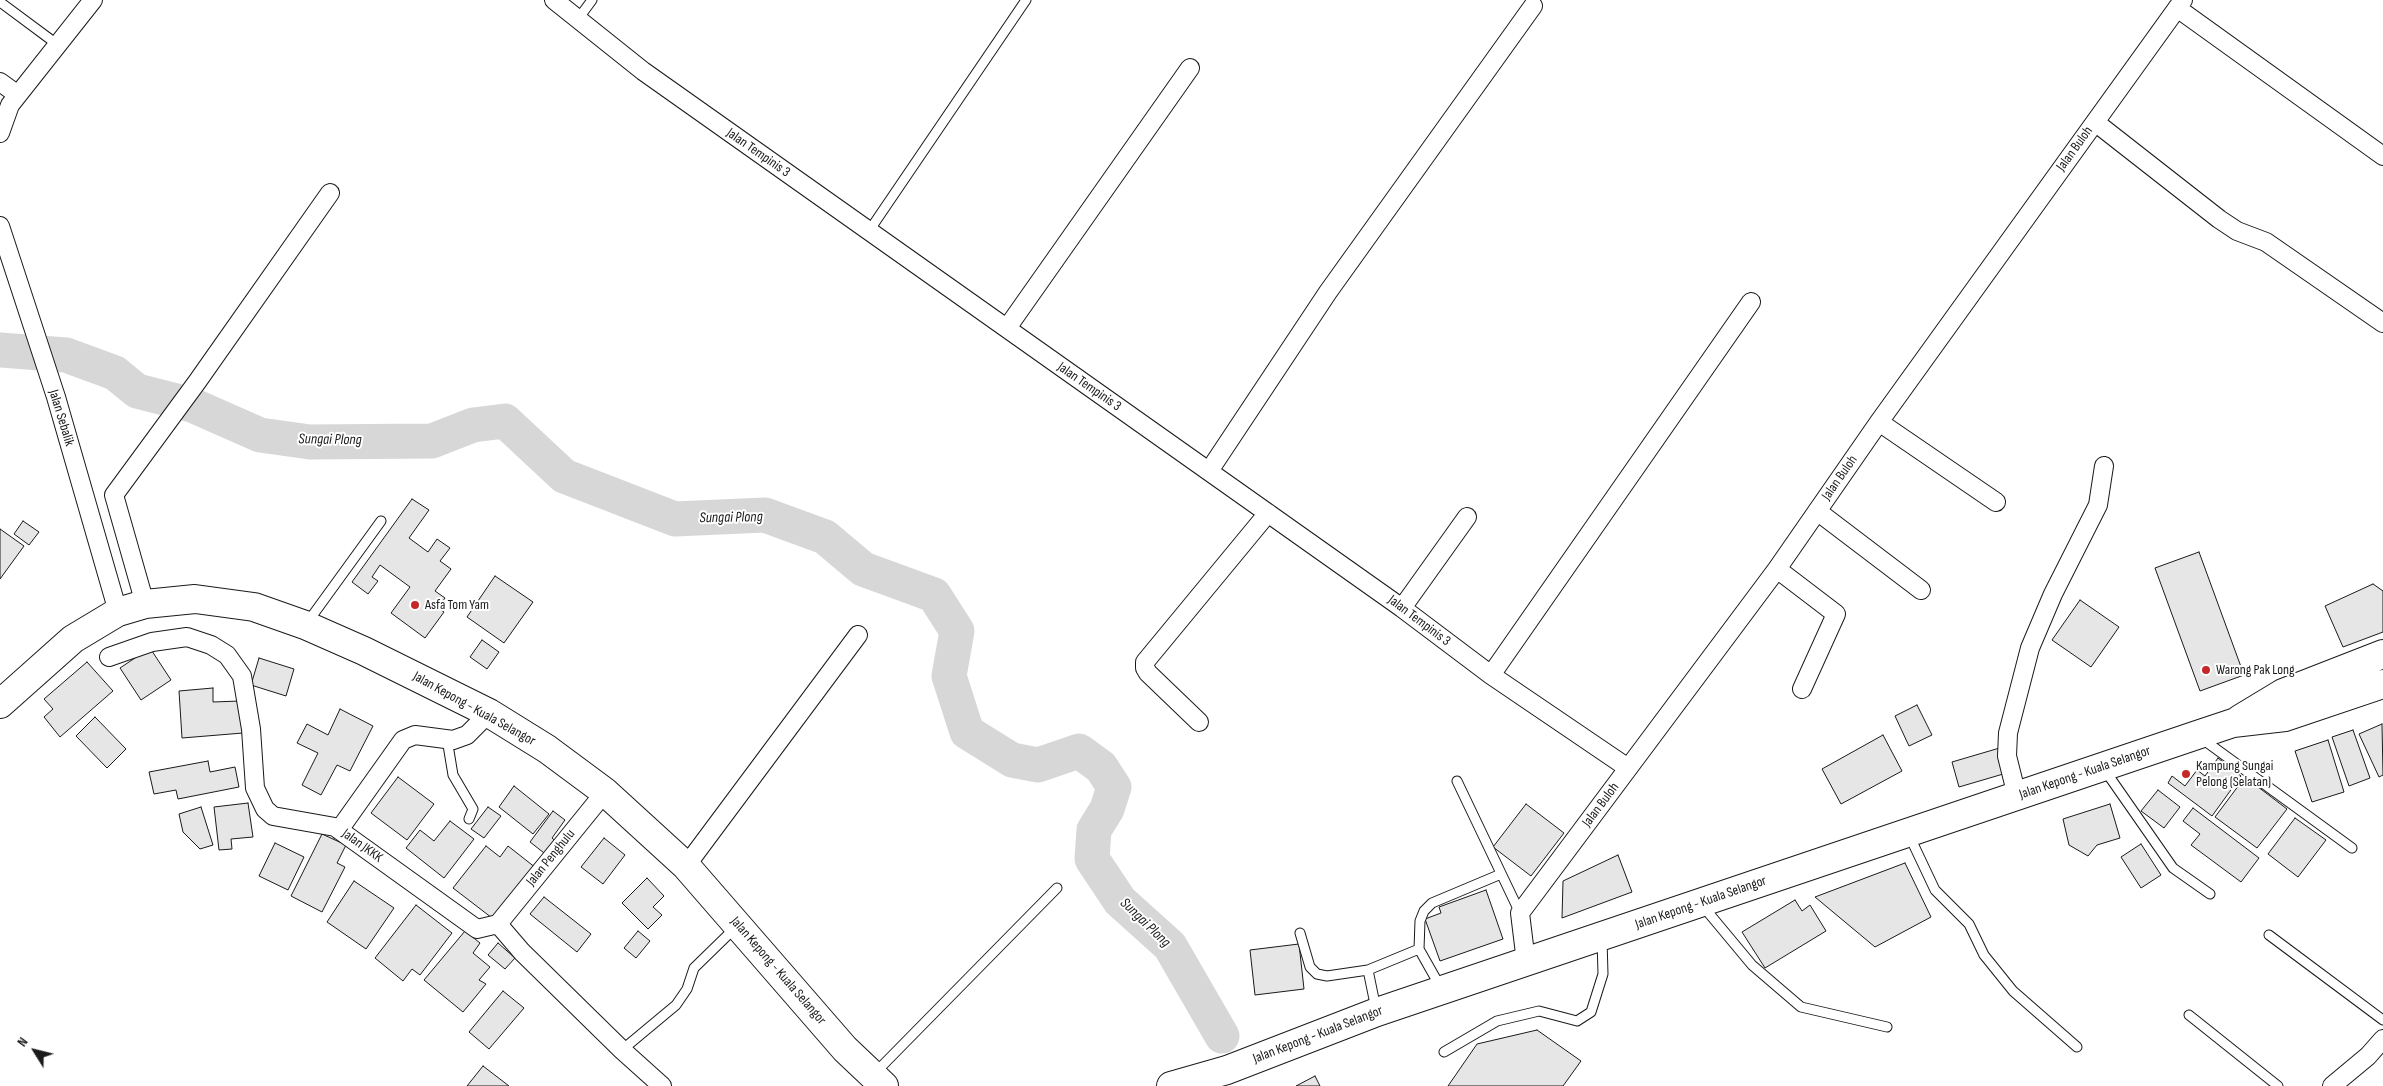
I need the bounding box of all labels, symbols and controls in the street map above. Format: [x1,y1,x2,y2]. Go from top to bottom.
street label: Jalan Buloh [2053,123,2097,175]
street label: Jalan Tempinis 3 [723,125,793,181]
street label: Jalan Tempinis 3 [1054,359,1124,415]
street label: Jalan Sebalik [44,388,78,448]
water label: Sungai Plong [298,430,362,450]
street label: Jalan Buloh [1819,452,1861,504]
water label: Sungai Plong [699,508,763,528]
street label: Jalan Tempinis 3 [1384,592,1454,650]
place label: Asfa Tom Yam [425,597,489,613]
marker: Asfa Tom Yam [409,599,421,611]
place label: Warong Pak Long [2216,662,2295,678]
marker: Warong Pak Long [2200,664,2212,676]
street label: Jalan Kepong - Kuala Selangor [410,668,538,750]
street label: Jalan Kepong - Kuala Selangor [2017,743,2153,803]
place label: Kampung Sungai Pelong (Selatan) [2196,758,2273,790]
marker: Kampung Sungai Pelong (Selatan) [2180,768,2192,780]
street label: Jalan Buloh [1579,780,1623,830]
street label: Jalan JKKK [338,826,386,866]
street label: Jalan Penghulu [523,826,579,890]
street label: Jalan Kepong - Kuala Selangor [1633,873,1769,933]
water label: Sungai Plong [1116,895,1174,951]
street label: Jalan Kepong - Kuala Selangor [727,914,829,1028]
street label: Jalan Kepong - Kuala Selangor [1251,1003,1385,1067]
north arrow [10,1026,60,1076]
text: N [13,1034,32,1050]

